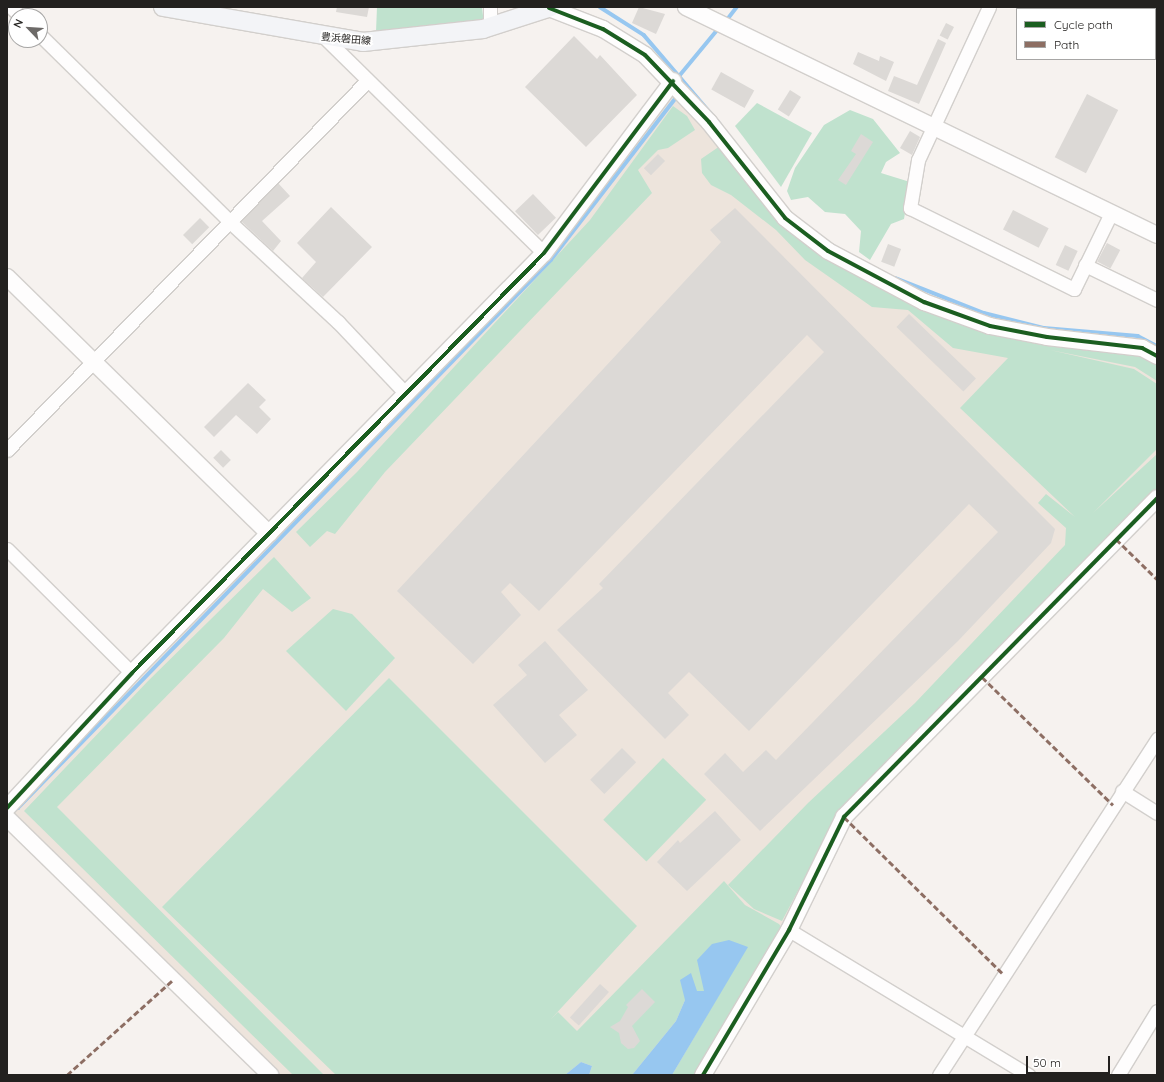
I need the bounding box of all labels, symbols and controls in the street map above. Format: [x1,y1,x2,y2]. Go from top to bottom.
north arrow [8,8,48,48]
legend [1016,8,1156,60]
text: N [10,17,26,30]
text: Cycle path [1054,17,1113,32]
street label: 豊浜磐田線 [321,31,371,47]
text: Path [1054,37,1079,52]
scale bar [1028,1048,1112,1074]
text: 50 m [1033,1055,1061,1070]

